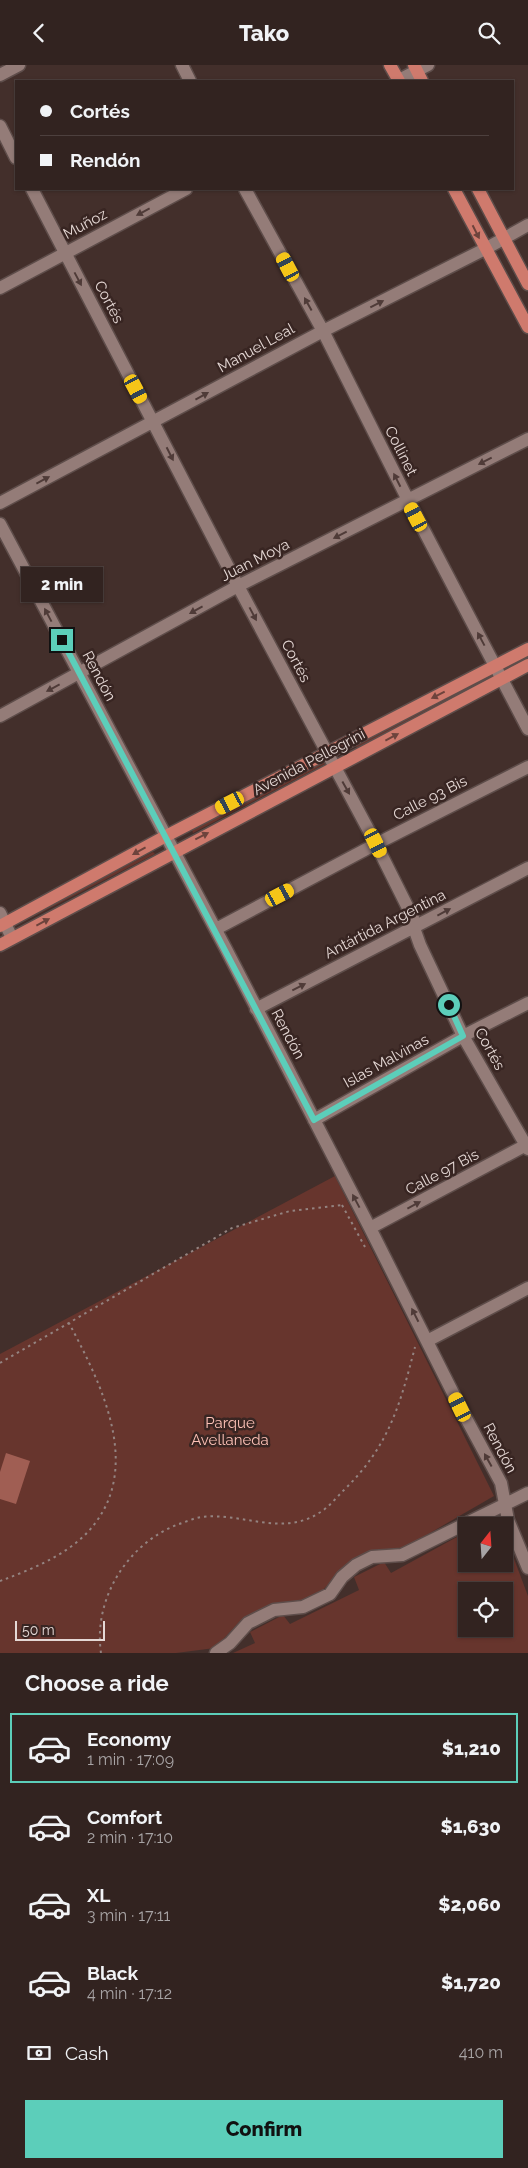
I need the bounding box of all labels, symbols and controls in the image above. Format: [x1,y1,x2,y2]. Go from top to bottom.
icon: back [25,19,53,47]
icon: search [475,19,503,47]
text: Tako [239,20,289,46]
text: Cortés [70,100,130,122]
text: Rendón [70,149,140,171]
street label: Muñoz [60,205,110,243]
one-way arrow [135,208,150,216]
one-way arrow [472,225,480,239]
car [274,250,301,284]
one-way arrow [74,272,82,286]
street label: Cortés [90,278,128,326]
one-way arrow [304,296,312,311]
one-way arrow [370,299,384,307]
street label: Manuel Leal [215,319,298,376]
car [122,372,149,406]
one-way arrow [195,392,210,400]
street label: Collinet [381,423,421,479]
one-way arrow [166,446,174,461]
one-way arrow [477,457,492,465]
one-way arrow [393,473,401,487]
one-way arrow [36,476,50,484]
car [402,500,429,534]
one-way arrow [333,531,347,539]
street label: Juan Moya [218,535,292,585]
callout: 2 min [21,567,103,603]
text: 2 min [41,575,83,594]
one-way arrow [189,605,202,614]
one-way arrow [248,607,257,620]
one-way arrow [44,608,53,622]
route end [51,629,73,651]
one-way arrow [477,632,485,647]
street label: Cortés [277,637,315,685]
street label: Rendón [78,648,120,704]
one-way arrow [46,684,60,692]
one-way arrow [431,691,445,699]
street label: Avenida Pellegrini [250,725,368,799]
one-way arrow [385,733,399,741]
street label: Calle 93 Bis [390,772,470,824]
one-way arrow [342,780,350,795]
car [213,790,246,816]
car [362,826,389,860]
one-way arrow [194,832,209,840]
one-way arrow [131,847,146,855]
car [263,881,296,909]
street label: Antártida Argentina [321,886,449,962]
one-way arrow [436,908,451,916]
one-way arrow [36,918,50,926]
one-way arrow [292,982,306,990]
route start [438,994,460,1016]
street label: Rendón [267,1006,309,1062]
street label: Cortés [471,1025,509,1073]
street label: Islas Malvinas [340,1030,432,1092]
street label: Calle 97 Bis [402,1145,482,1199]
one-way arrow [352,1194,360,1208]
one-way arrow [406,1201,421,1209]
one-way arrow [411,1308,419,1323]
car [446,1390,473,1424]
park label: Parque Avellaneda [191,1414,269,1449]
street label: Rendón [479,1420,521,1476]
one-way arrow [484,1453,493,1467]
north arrow [458,1517,512,1573]
map controls [458,1517,513,1637]
button: locate [458,1582,513,1637]
scale bar [15,1618,105,1641]
text: 50 m [22,1622,55,1638]
text: Choose a ride [25,1670,169,1696]
icon: car [27,1726,72,1771]
text: Economy [87,1728,171,1750]
text: $1,210 [442,1737,501,1759]
text: 1 min · 17:09 [87,1750,174,1769]
icon: car [27,1804,72,1849]
text: Comfort [87,1806,162,1828]
text: $1,630 [440,1815,501,1837]
text: 2 min · 17:10 [87,1828,173,1847]
icon: car [27,1882,72,1927]
text: XL [87,1884,110,1906]
text: $2,060 [438,1893,501,1915]
text: 3 min · 17:11 [87,1906,170,1925]
icon: car [27,1960,72,2005]
text: Black [87,1962,138,1984]
text: $1,720 [441,1971,501,1993]
text: 4 min · 17:12 [87,1984,172,2003]
icon: cash [25,2039,53,2067]
text: Cash [65,2042,109,2064]
text: 410 m [459,2043,503,2062]
button: Confirm [25,2100,503,2158]

